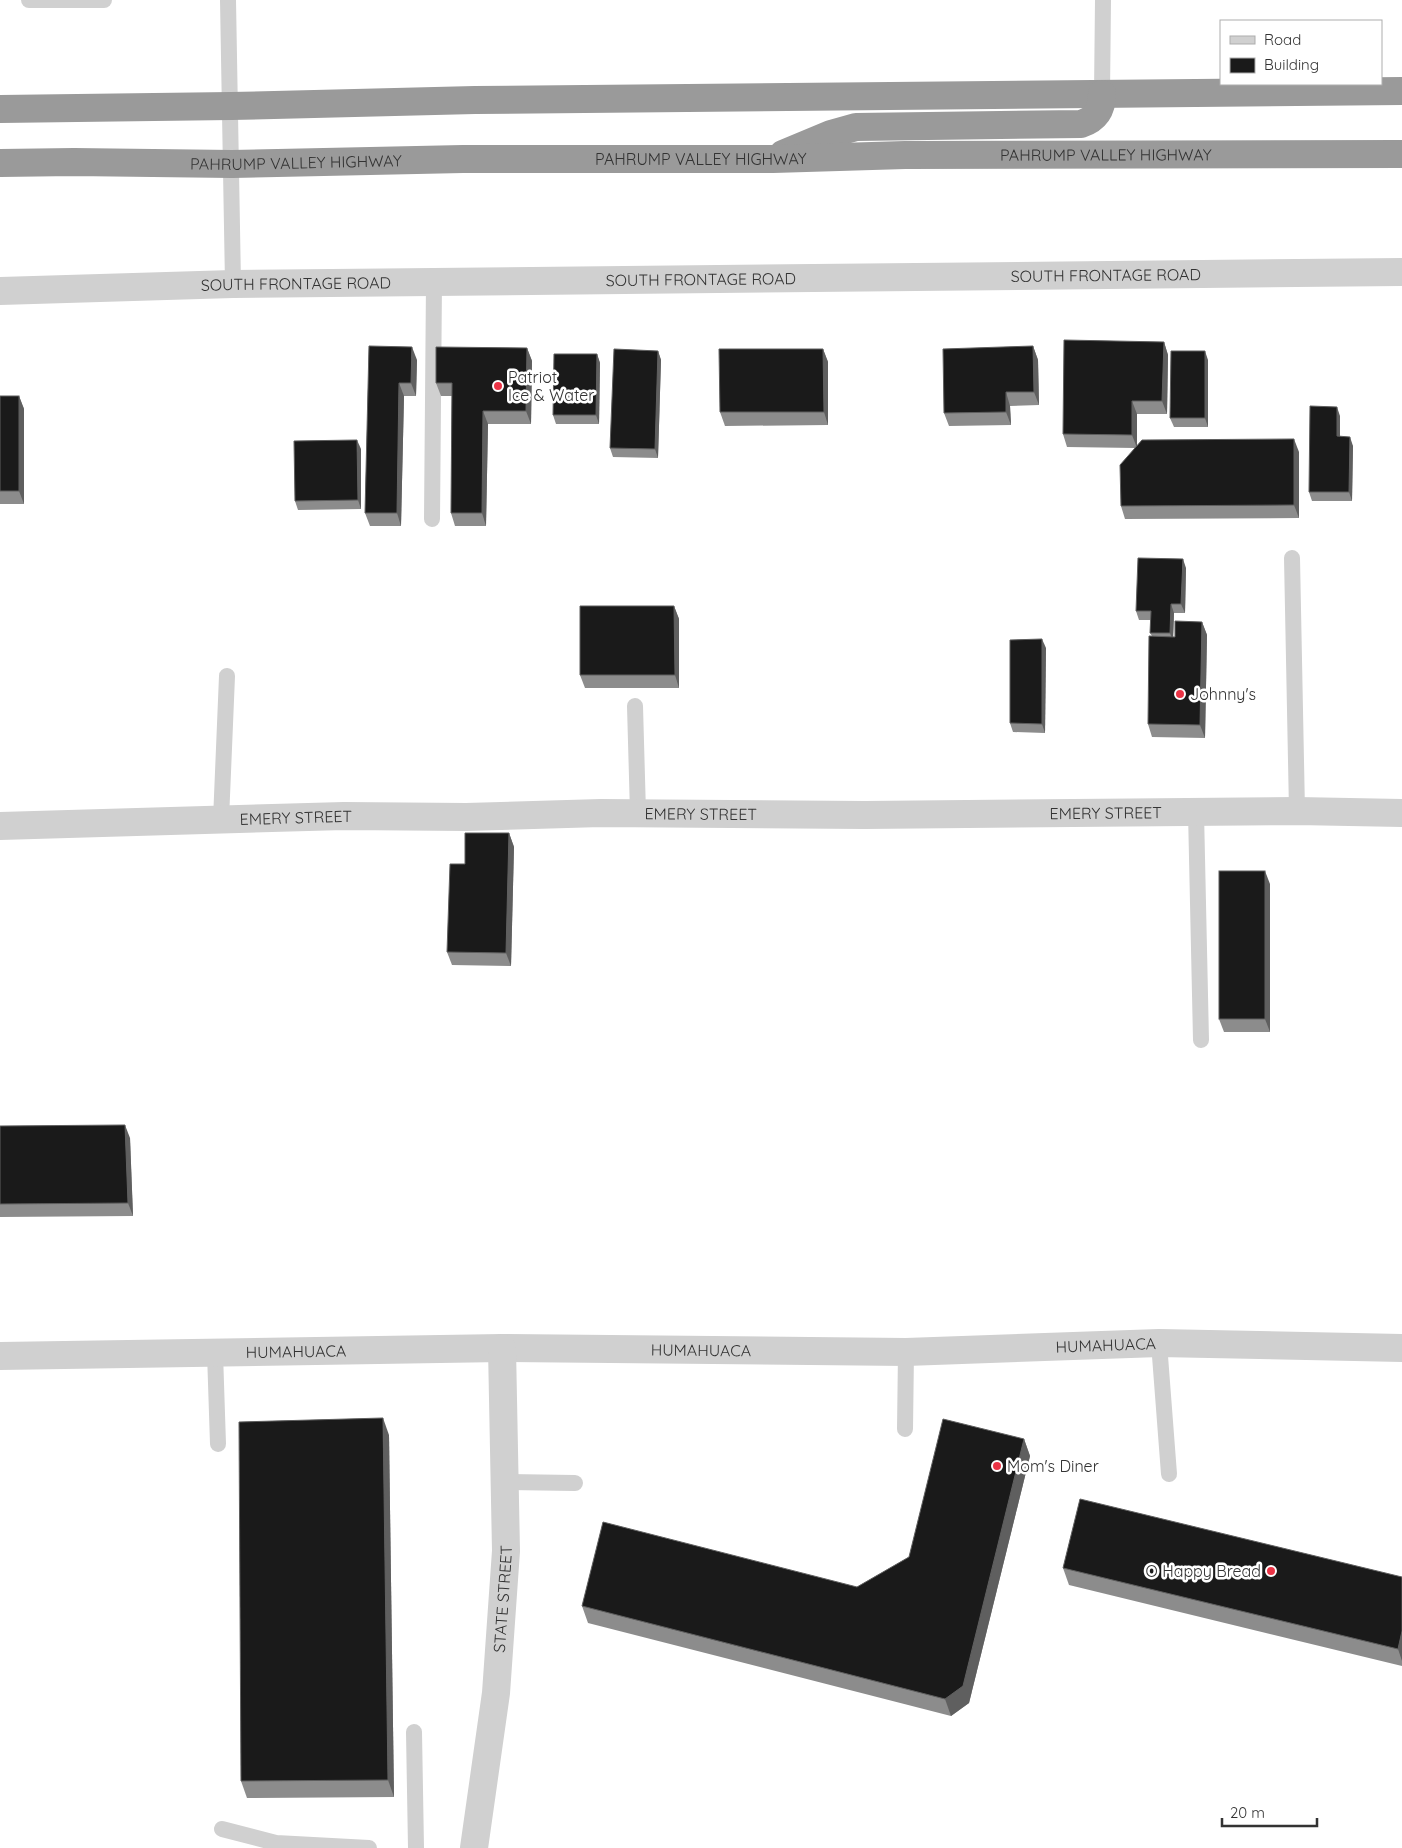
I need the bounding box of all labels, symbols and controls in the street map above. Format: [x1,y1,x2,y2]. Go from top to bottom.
legend [1220,20,1382,85]
text: Road [1264,30,1301,49]
text: Building [1264,55,1319,74]
street label: PAHRUMP VALLEY HIGHWAY [1000,144,1212,165]
street label: PAHRUMP VALLEY HIGHWAY [595,148,807,169]
street label: PAHRUMP VALLEY HIGHWAY [190,150,402,174]
street label: SOUTH FRONTAGE ROAD [1011,264,1201,286]
street label: SOUTH FRONTAGE ROAD [606,268,796,290]
street label: SOUTH FRONTAGE ROAD [201,272,391,295]
place label: Patriot Ice & Water [508,367,594,405]
marker: Patriot Ice & Water [492,380,504,392]
place label: Johnny's [1190,684,1256,704]
marker: Johnny's [1174,688,1186,700]
street label: EMERY STREET [1049,802,1162,823]
street label: EMERY STREET [645,803,757,824]
street label: EMERY STREET [239,806,352,829]
street label: HUMAHUACA [1055,1333,1156,1357]
street label: HUMAHUACA [651,1339,751,1360]
street label: HUMAHUACA [246,1340,346,1362]
place label: Mom's Diner [1007,1456,1099,1476]
marker: Mom's Diner [991,1460,1003,1472]
street label: STATE STREET [489,1544,516,1653]
place label: O Happy Bread [1146,1561,1261,1581]
marker: O Happy Bread [1265,1565,1277,1577]
scale bar [1222,1796,1317,1828]
text: 20 m [1230,1803,1265,1822]

